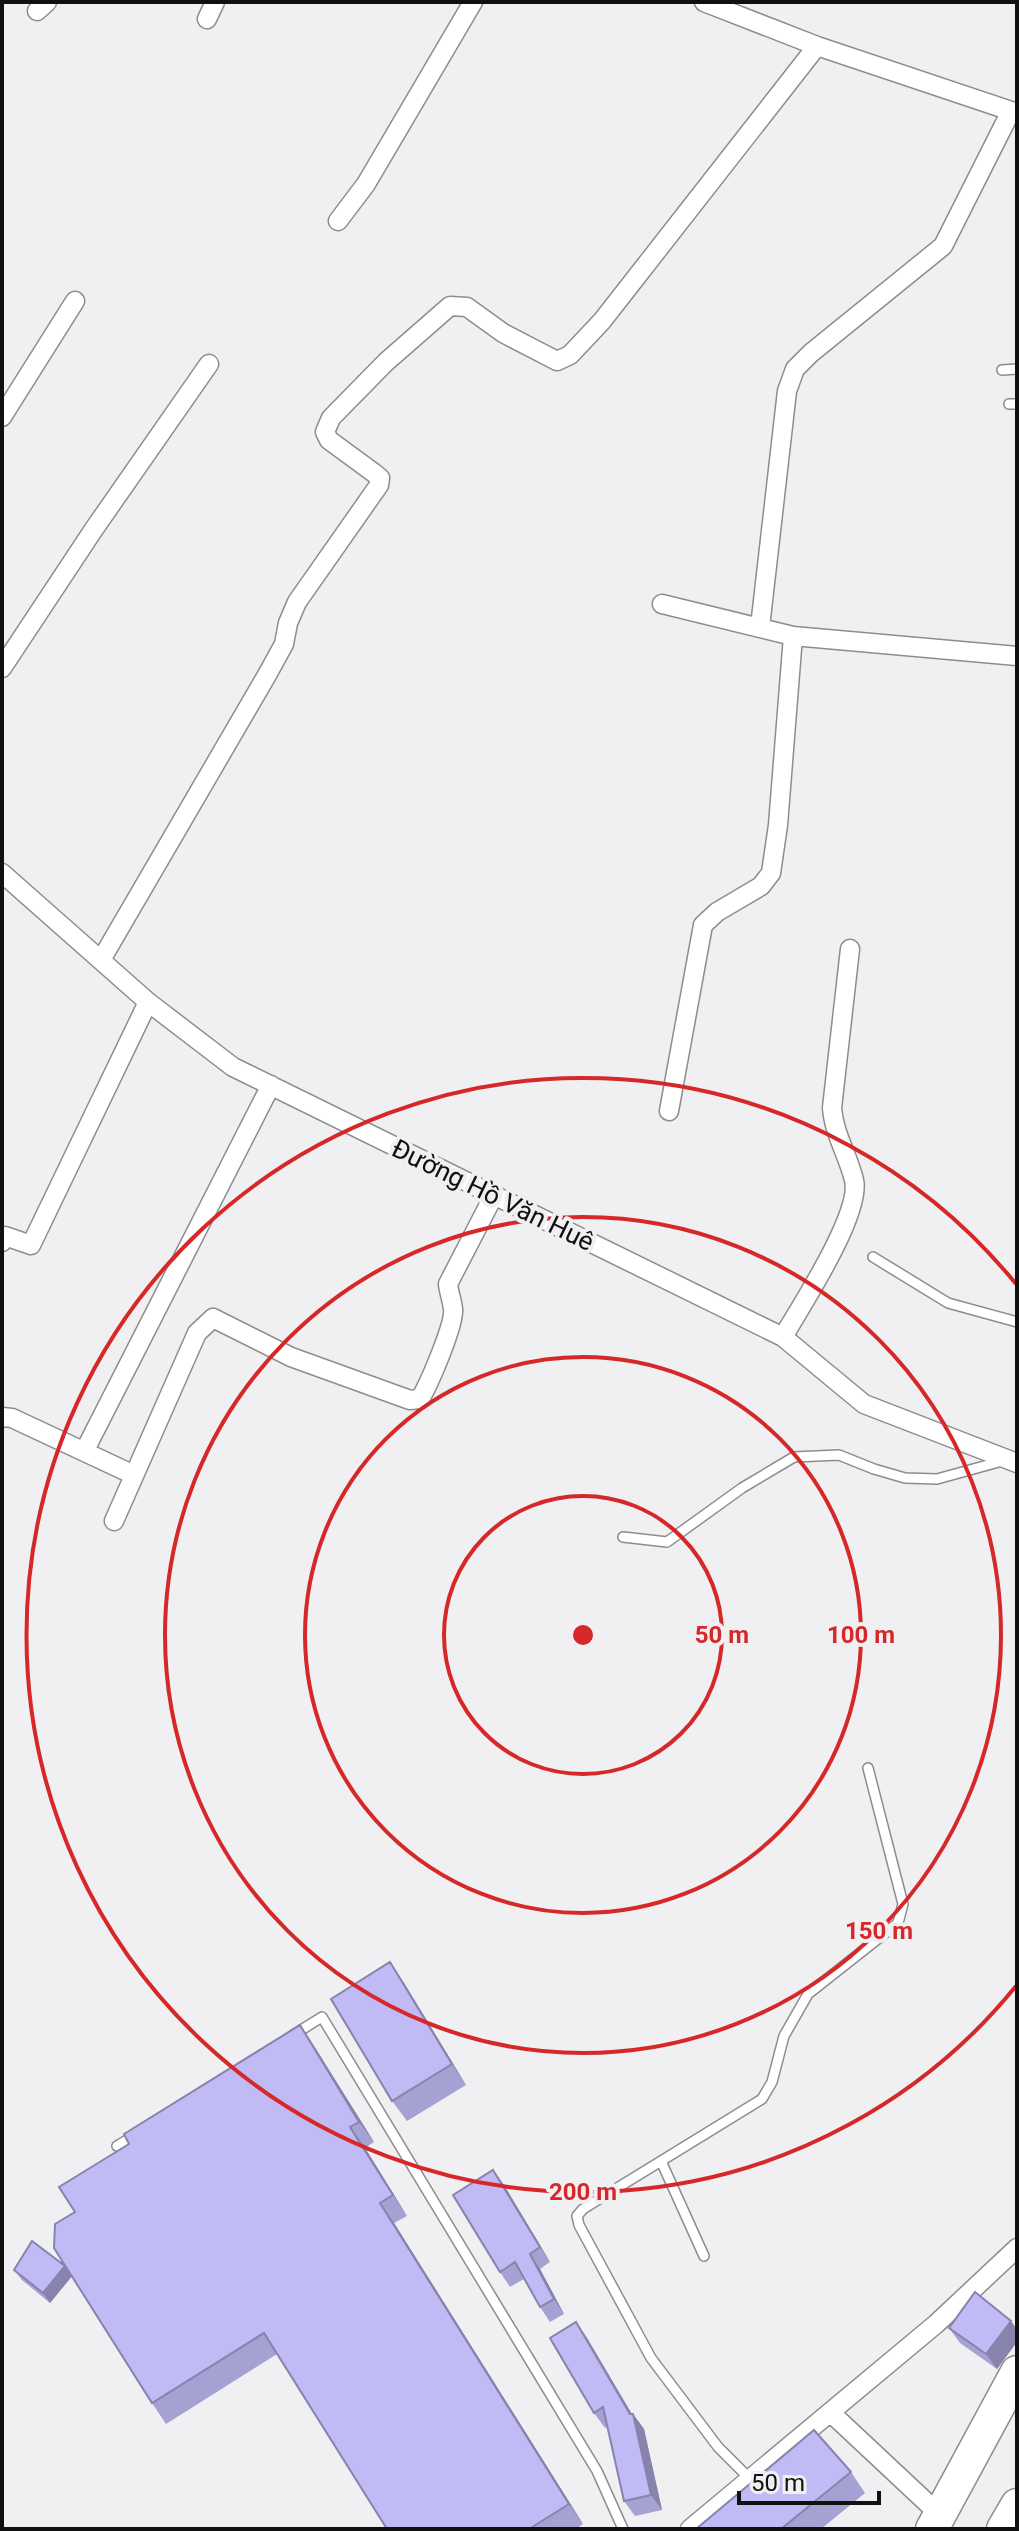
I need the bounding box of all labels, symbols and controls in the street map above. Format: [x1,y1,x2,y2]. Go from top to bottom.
street label: Đường Hồ Văn Huê [387,1133,599,1257]
centre of rings [569,1621,597,1649]
text: 50 m [695,1621,749,1649]
text: 100 m [827,1621,895,1649]
text: 150 m [845,1917,913,1945]
text: 200 m [549,2178,617,2206]
scale bar [739,2455,879,2505]
text: 50 m [751,2469,805,2497]

